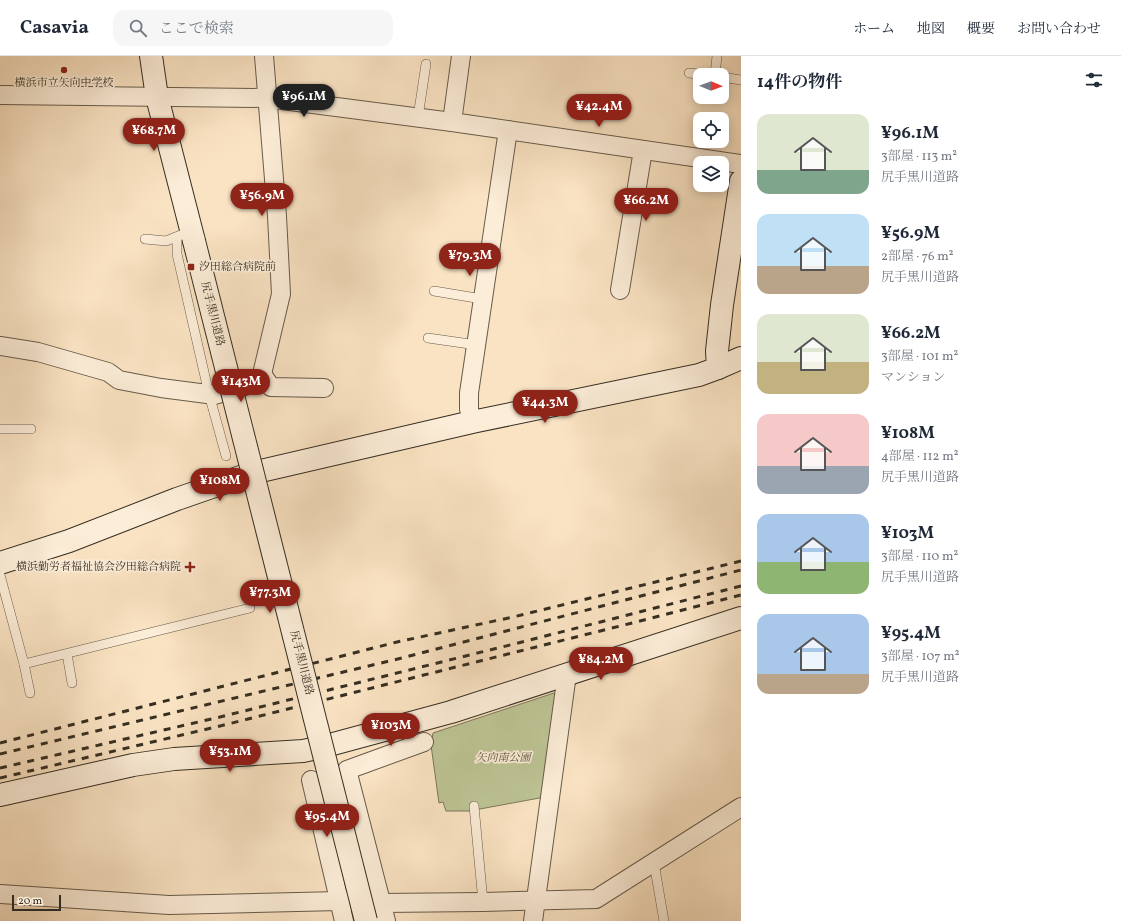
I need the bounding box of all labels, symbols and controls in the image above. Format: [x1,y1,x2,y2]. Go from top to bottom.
search box [113,10,393,46]
text: Casavia [20,15,89,41]
icon: search [127,17,149,39]
text: ここで検索 [159,19,234,40]
text: ホーム [853,20,895,39]
text: 地図 [917,20,945,39]
text: 概要 [967,20,995,39]
text: お問い合わせ [1017,20,1101,39]
marker: 横浜市立矢向中学校 [59,65,69,75]
north arrow [693,68,729,104]
map controls [693,68,729,192]
icon: filters [1083,69,1105,91]
text: 14件の物件 [757,71,842,94]
place label: 横浜市立矢向中学校 [15,76,114,91]
pin: ¥96.1M [271,84,337,118]
text: ¥96.1M [282,88,326,106]
pin: ¥42.4M [566,94,632,128]
text: ¥42.4M [576,98,622,116]
button: locate [693,112,729,148]
pin: ¥68.7M [121,118,187,152]
text: ¥68.7M [132,122,176,140]
text: ¥96.1M [881,122,939,145]
icon: home [789,130,837,178]
text: 3部屋 · 113 m² [881,148,957,166]
button: layers [693,156,729,192]
text: 尻手黒川道路 [881,169,959,187]
pin: ¥56.9M [229,183,295,217]
text: ¥56.9M [239,187,285,205]
pin: ¥66.2M [613,188,679,222]
text: ¥66.2M [623,192,669,210]
text: ¥56.9M [881,222,940,245]
icon: home [789,230,837,278]
pin: ¥79.3M [437,243,503,277]
text: ¥79.3M [448,247,492,265]
text: 2部屋 · 76 m² [881,248,954,266]
place label: 汐田総合病院前 [199,260,276,275]
marker: 汐田総合病院前 [186,262,196,272]
text: 尻手黒川道路 [881,269,959,287]
street label: 尻手黒川道路 [197,280,227,348]
text: ¥66.2M [881,322,941,345]
icon: home [789,330,837,378]
text: 3部屋 · 101 m² [881,348,958,366]
pin: ¥143M [213,369,269,403]
text: マンション [881,369,945,387]
text: ¥143M [221,373,261,391]
pin: ¥44.3M [512,390,578,424]
text: ¥44.3M [522,394,568,412]
text: ¥108M [881,422,935,445]
icon: home [789,430,837,478]
text: 4部屋 · 112 m² [881,448,959,466]
pin: ¥108M [192,468,248,502]
text: 尻手黒川道路 [881,469,959,487]
text: ¥108M [199,472,241,490]
text: ¥103M [881,522,934,545]
icon: home [789,530,837,578]
text: 3部屋 · 110 m² [881,548,958,566]
place label: 横浜勤労者福祉協会汐田総合病院 [16,560,181,575]
marker: 横浜勤労者福祉協会汐田総合病院 [184,561,196,573]
text: 尻手黒川道路 [881,569,959,587]
pin: ¥77.3M [237,580,303,614]
text: ¥77.3M [249,584,291,602]
text: ¥95.4M [881,622,941,645]
street label: 尻手黒川道路 [286,629,316,697]
icon: home [789,630,837,678]
pin: ¥84.2M [568,647,634,681]
text: 3部屋 · 107 m² [881,648,960,666]
text: ¥84.2M [578,651,624,669]
text: 尻手黒川道路 [881,669,959,687]
pin: ¥103M [363,713,419,747]
text: ¥103M [371,717,411,735]
pin: ¥53.1M [197,739,263,773]
text: ¥53.1M [209,743,251,761]
park label: 矢向南公園 [476,751,532,766]
pin: ¥95.4M [294,804,360,838]
text: ¥95.4M [304,808,350,826]
scale bar [12,893,61,912]
text: 20 m [18,894,42,909]

